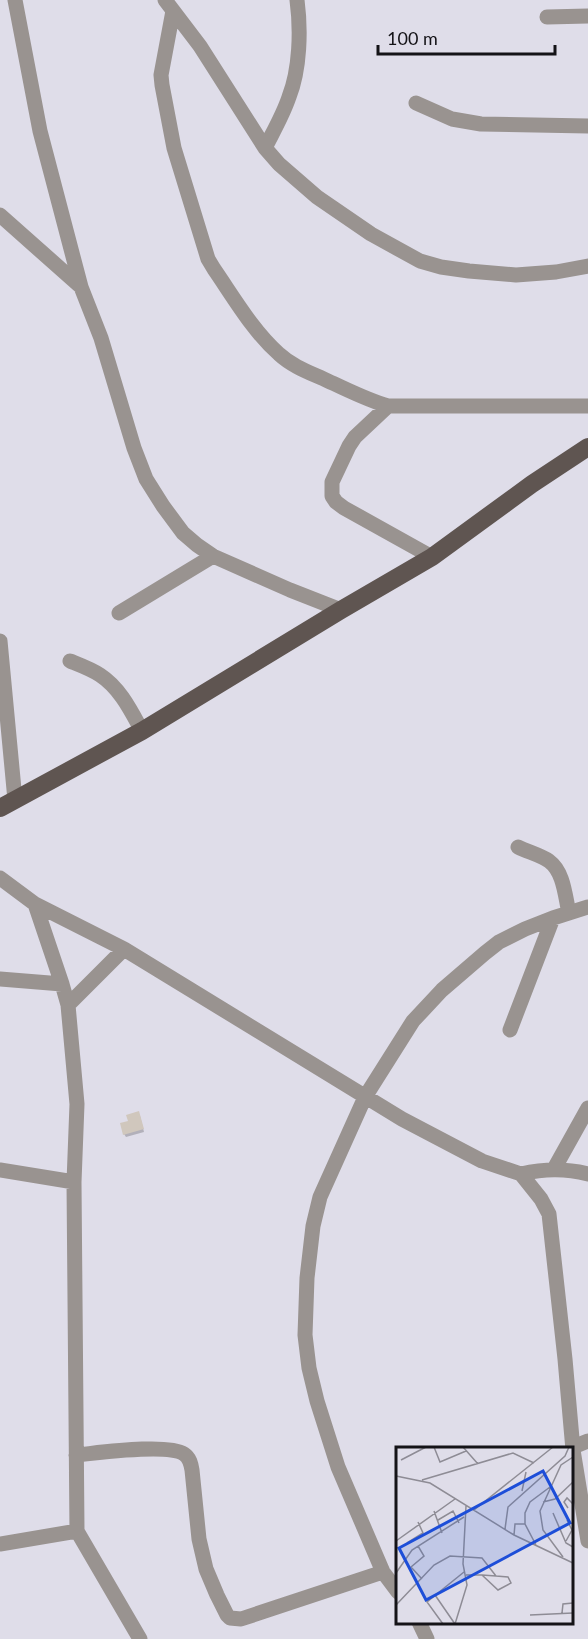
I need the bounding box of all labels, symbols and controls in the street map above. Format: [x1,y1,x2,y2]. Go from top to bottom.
scale bar [378,18,555,56]
text: 100 m [387,27,438,49]
inset map [396,1447,573,1624]

